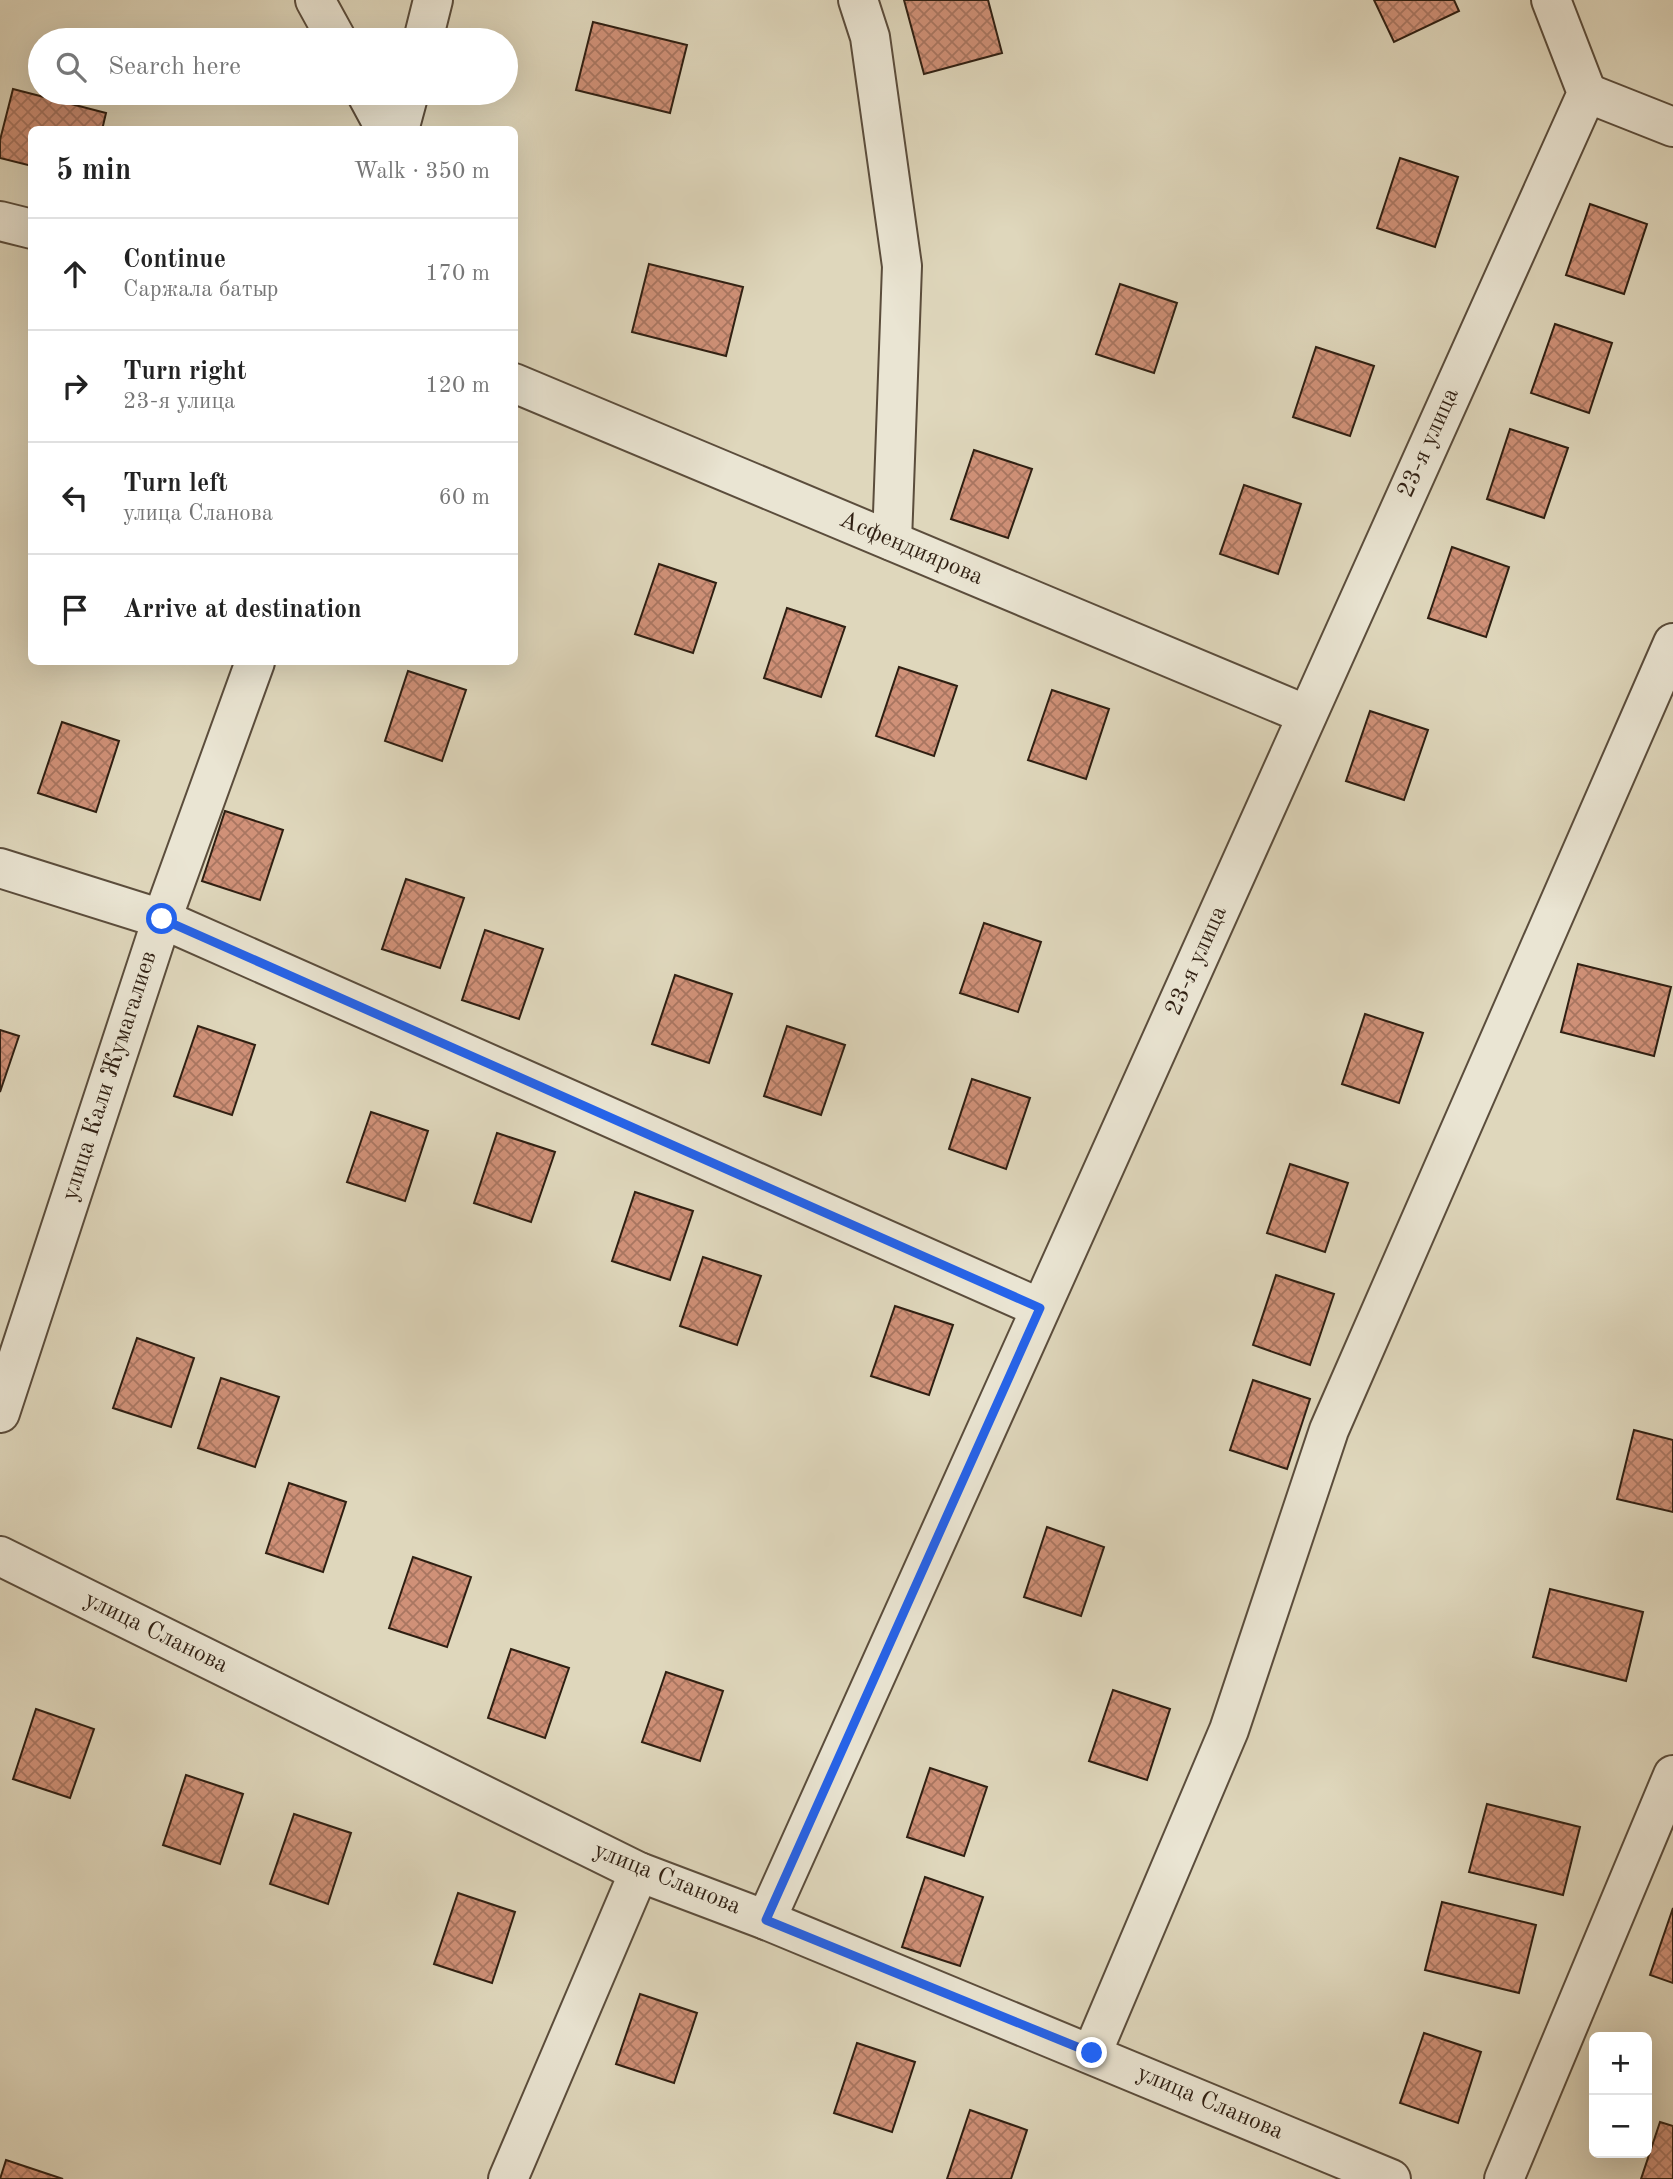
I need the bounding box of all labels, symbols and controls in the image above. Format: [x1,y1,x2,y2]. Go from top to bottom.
search box [28,28,518,105]
icon: search [52,48,90,86]
text: Search here [108,54,241,80]
text: 5 min [56,156,131,186]
text: Walk · 350 m [354,160,490,183]
text: Continue [123,247,226,273]
icon: ahead [56,255,94,293]
text: 170 m [425,262,490,285]
text: Саржала батыр [123,278,278,301]
text: Turn right [123,359,246,385]
icon: right [56,367,94,405]
text: 120 m [425,374,490,397]
street label: 23-я улица [1394,384,1464,501]
text: 23-я улица [123,390,235,413]
text: Turn left [123,471,228,497]
icon: left [56,479,94,517]
text: 60 m [439,486,490,509]
text: улица Сланова [123,502,273,525]
street label: Асфендиярова [836,508,987,590]
icon: arrive [56,591,94,629]
text: Arrive at destination [123,597,362,623]
street label: 23-я улица [1162,902,1232,1019]
route start [146,903,177,934]
street label: улица Кали Жумагалиев [58,948,162,1204]
street label: улица Сланова [80,1588,232,1678]
street label: улица Сланова [590,1839,744,1920]
map controls [1589,2032,1652,2158]
button: + [1589,2032,1652,2095]
route end [1076,2037,1107,2068]
street label: улица Сланова [1133,2061,1287,2145]
button: − [1589,2095,1652,2158]

